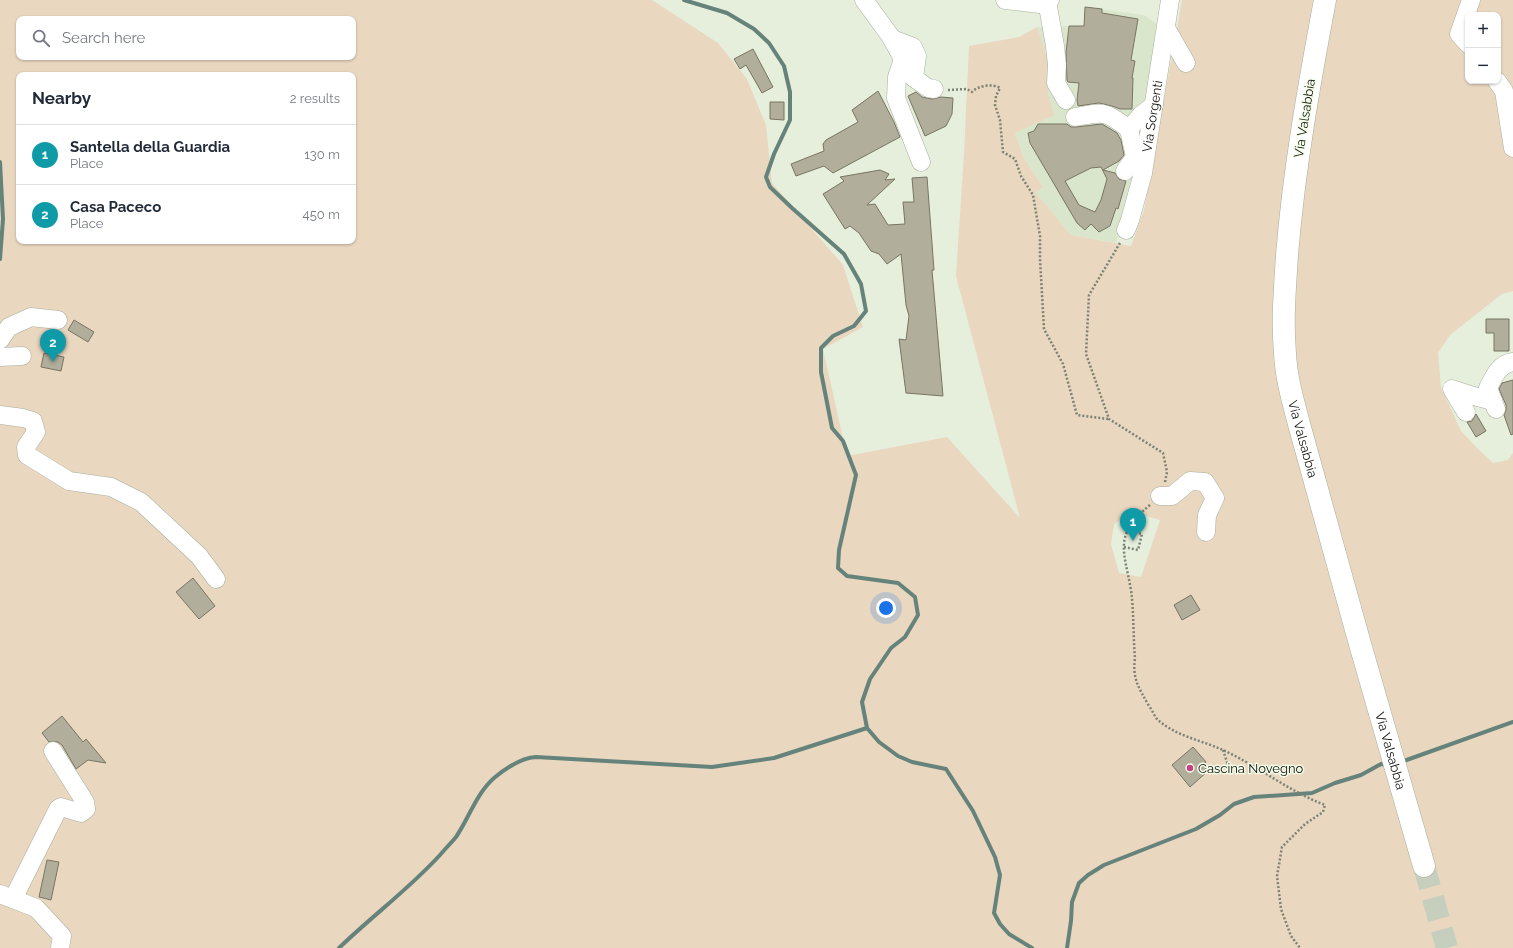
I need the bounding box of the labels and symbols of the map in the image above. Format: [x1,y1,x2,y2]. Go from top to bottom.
street label: Via Valsabbia [1291,78,1318,159]
street label: Via Sorgenti [1139,79,1165,153]
pin: 2 [40,329,66,362]
street label: Via Valsabbia [1285,399,1321,479]
pin: 1 [1120,508,1146,541]
your location [876,598,896,618]
street label: Via Valsabbia [1372,711,1409,791]
place label: Cascina Novegno [1198,761,1304,776]
marker: Cascina Novegno [1185,763,1195,773]

